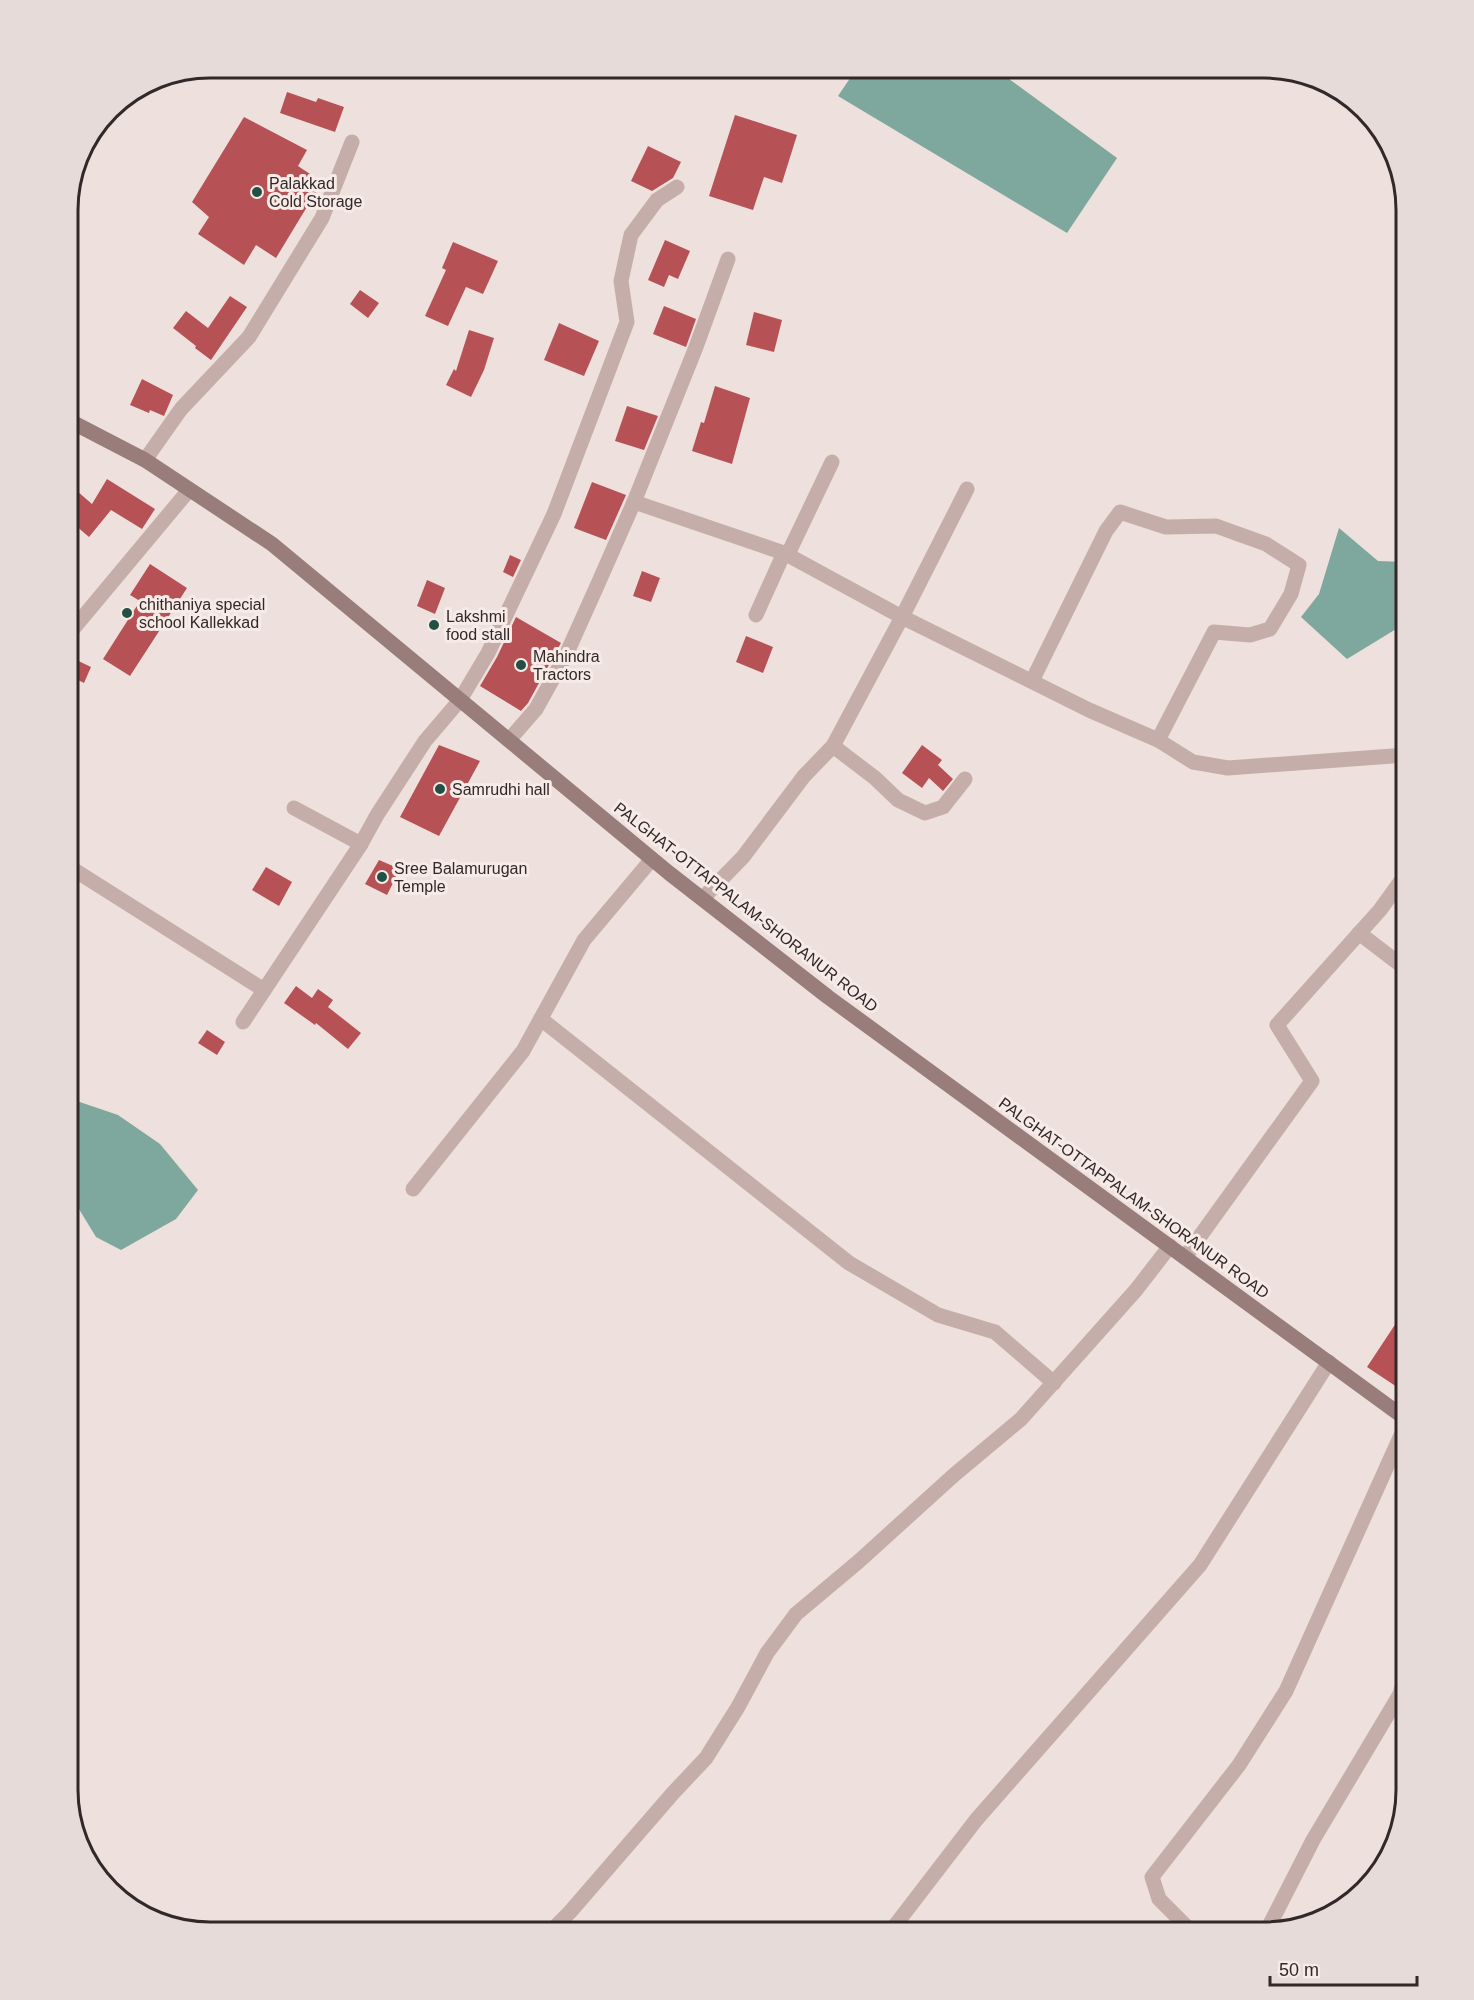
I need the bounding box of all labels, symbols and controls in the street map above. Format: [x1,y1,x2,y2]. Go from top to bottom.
place label: Palakkad Cold Storage [269,175,362,210]
marker: Palakkad Cold Storage [250,185,264,199]
place label: chithaniya special school Kallekkad [139,596,265,631]
marker: chithaniya special school Kallekkad [120,606,134,620]
place label: Lakshmi food stall [446,608,510,643]
marker: Lakshmi food stall [427,618,441,632]
place label: Mahindra Tractors [533,648,600,683]
marker: Mahindra Tractors [514,658,528,672]
place label: Samrudhi hall [452,781,550,798]
marker: Samrudhi hall [433,782,447,796]
street label: PALGHAT-OTTAPPALAM-SHORANUR ROAD [611,799,881,1015]
place label: Sree Balamurugan Temple [394,860,527,895]
marker: Sree Balamurugan Temple [375,870,389,884]
street label: PALGHAT-OTTAPPALAM-SHORANUR ROAD [996,1094,1272,1302]
scale bar [1270,1949,1417,1987]
text: 50 m [1279,1960,1319,1980]

